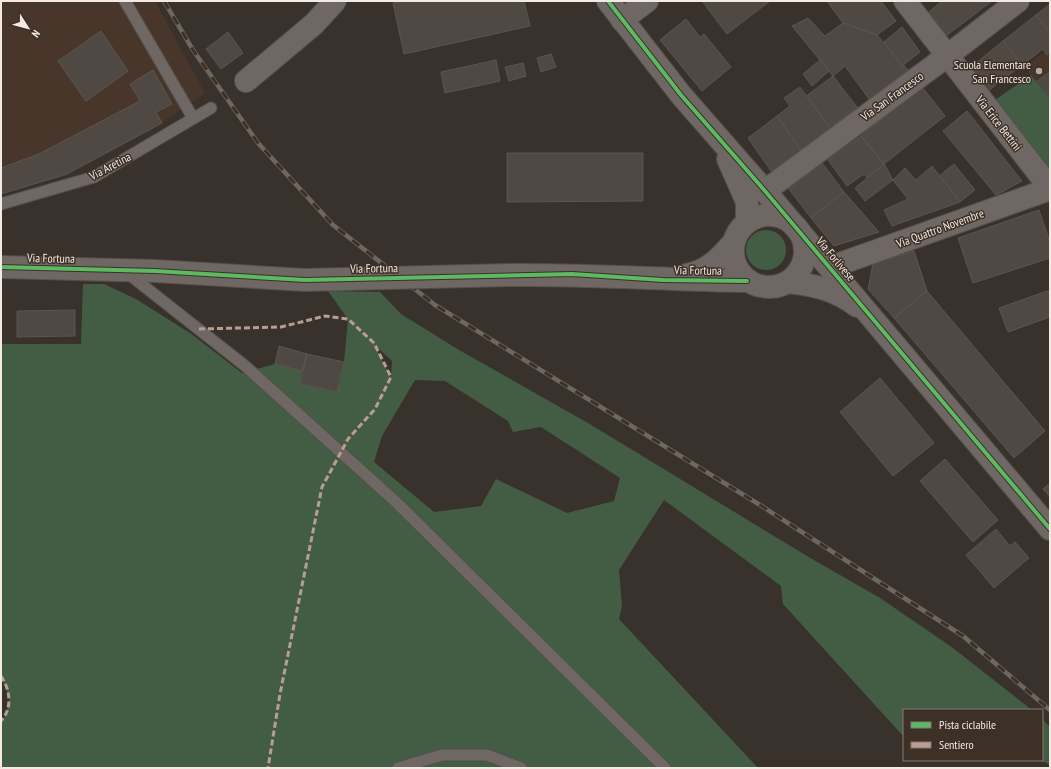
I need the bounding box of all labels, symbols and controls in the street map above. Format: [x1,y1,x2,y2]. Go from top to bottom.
north arrow [8,8,48,48]
text: N [29,27,44,40]
place label: Scuola Elementare San Francesco [954,57,1031,86]
marker: Scuola Elementare San Francesco [1034,66,1044,76]
street label: Via San Francesco [857,68,926,124]
street label: Via Erice Bettini [972,92,1025,154]
street label: Via Aretina [86,149,134,184]
street label: Via Quattro Novembre [893,205,986,251]
street label: Via Forlivese [813,233,859,284]
street label: Via Fortuna [26,250,75,266]
street label: Via Fortuna [349,260,398,276]
street label: Via Fortuna [673,262,722,278]
legend [903,709,1043,761]
text: Pista ciclabile [939,717,996,732]
text: Sentiero [939,737,974,752]

